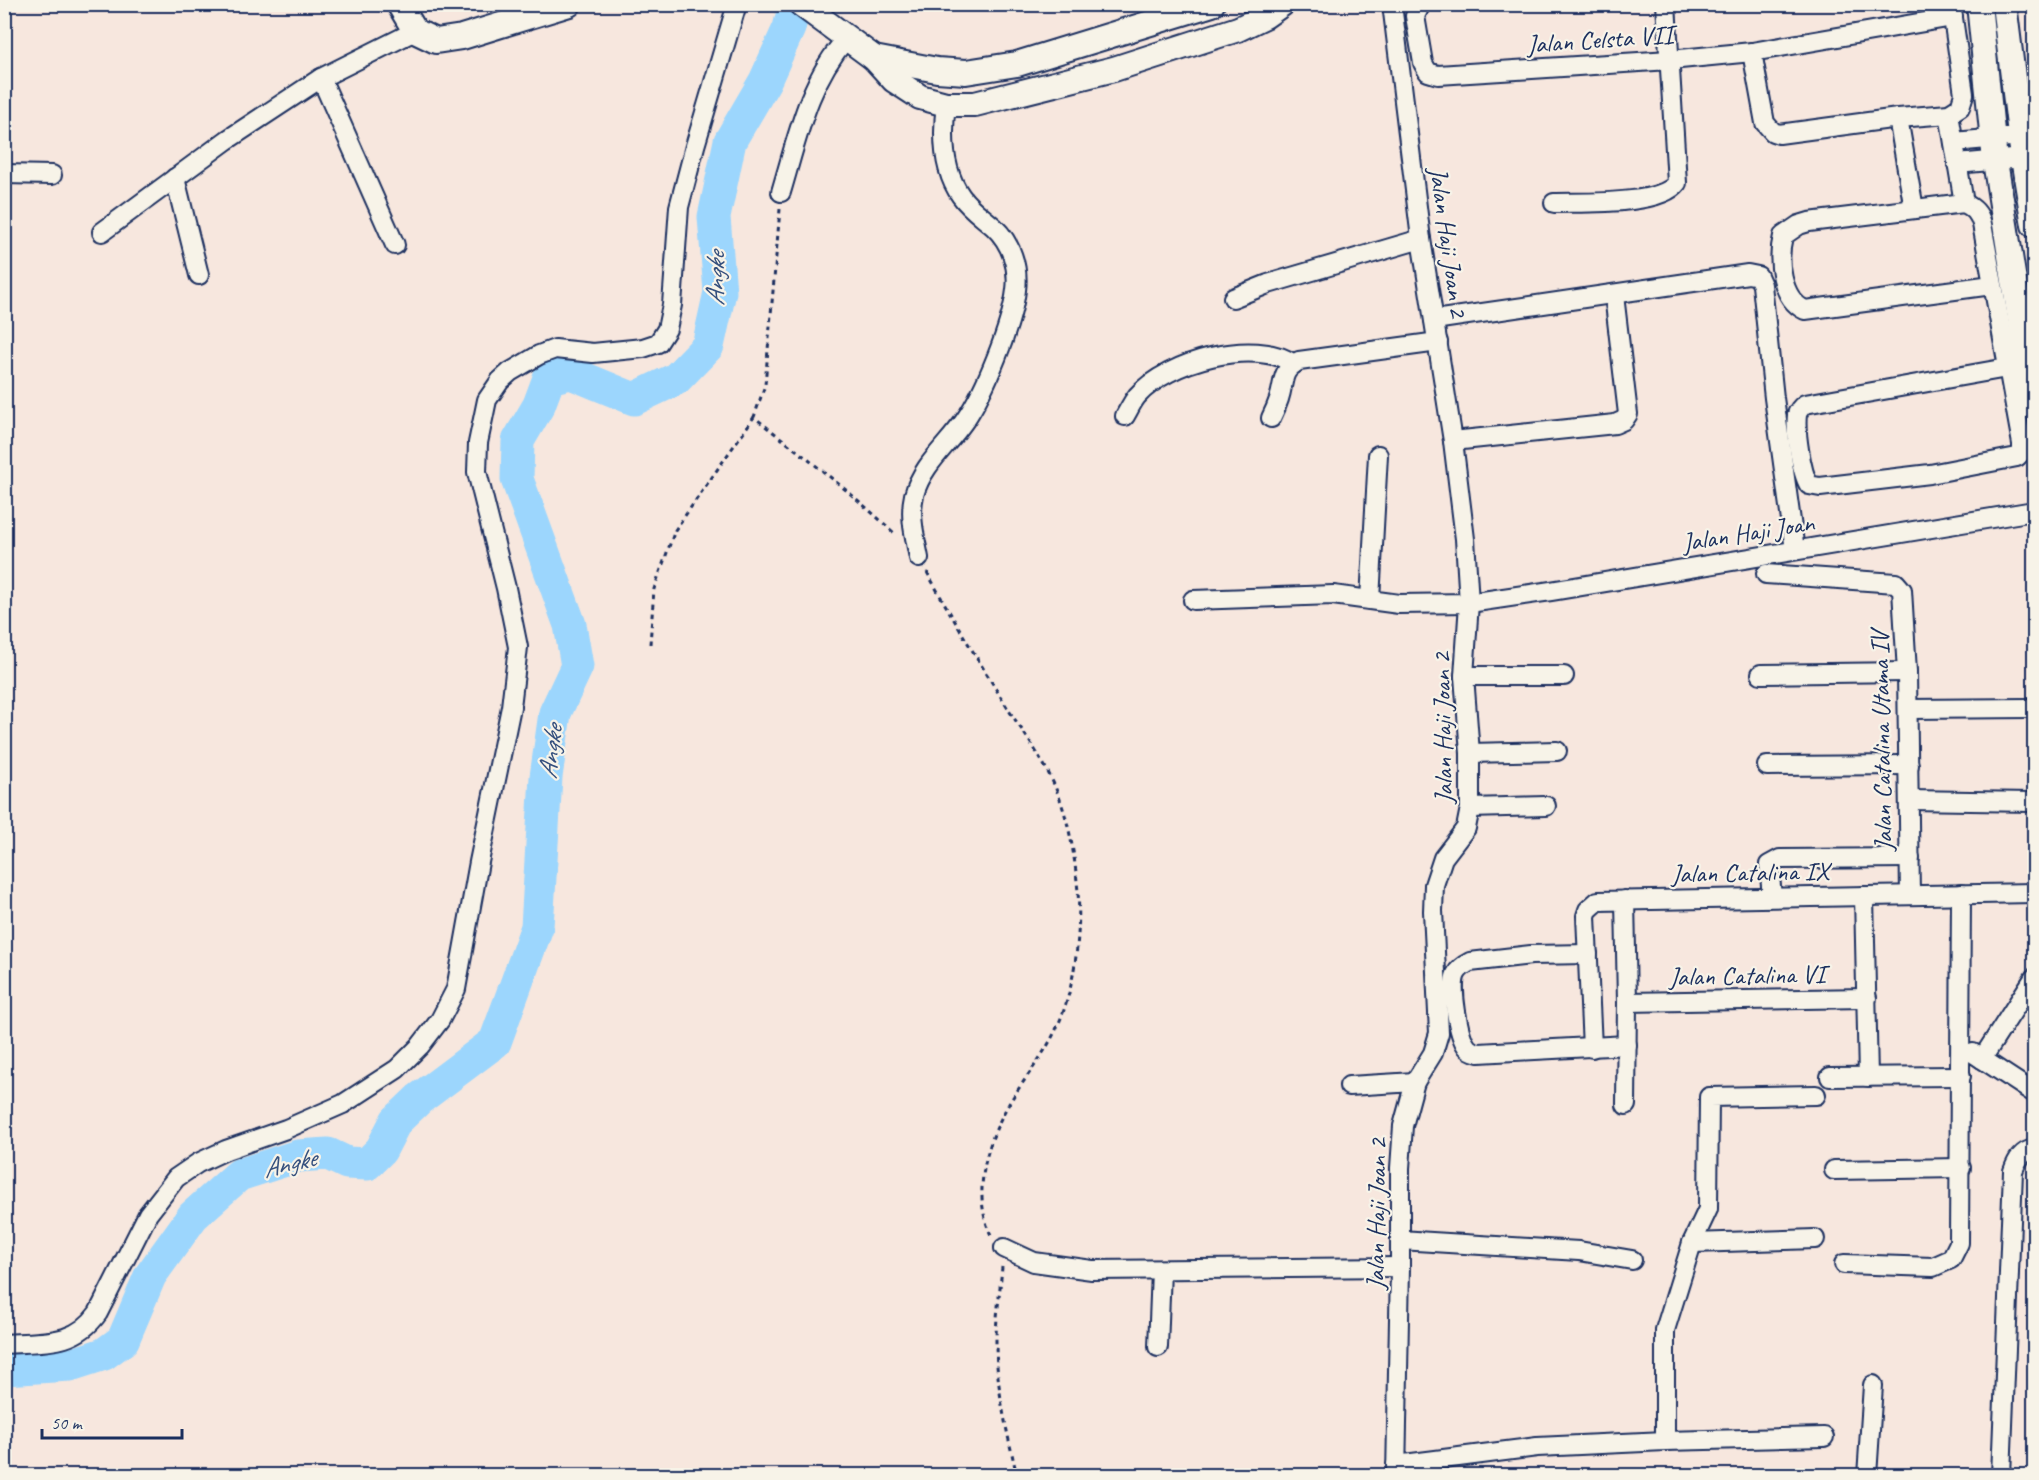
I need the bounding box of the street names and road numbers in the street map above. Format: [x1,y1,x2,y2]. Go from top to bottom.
street label: Jalan Celsta VII [1524,18,1680,61]
street label: Jalan Haji Joan 2 [1421,163,1476,321]
street label: Jalan Haji Joan [1678,506,1818,560]
street label: Jalan Catalina Utama IV [1863,626,1900,853]
street label: Jalan Haji Joan 2 [1425,650,1460,806]
street label: Jalan Catalina IX [1669,855,1833,890]
street label: Jalan Catalina VI [1667,958,1831,993]
street label: Jalan Haji Joan 2 [1359,1136,1394,1292]

